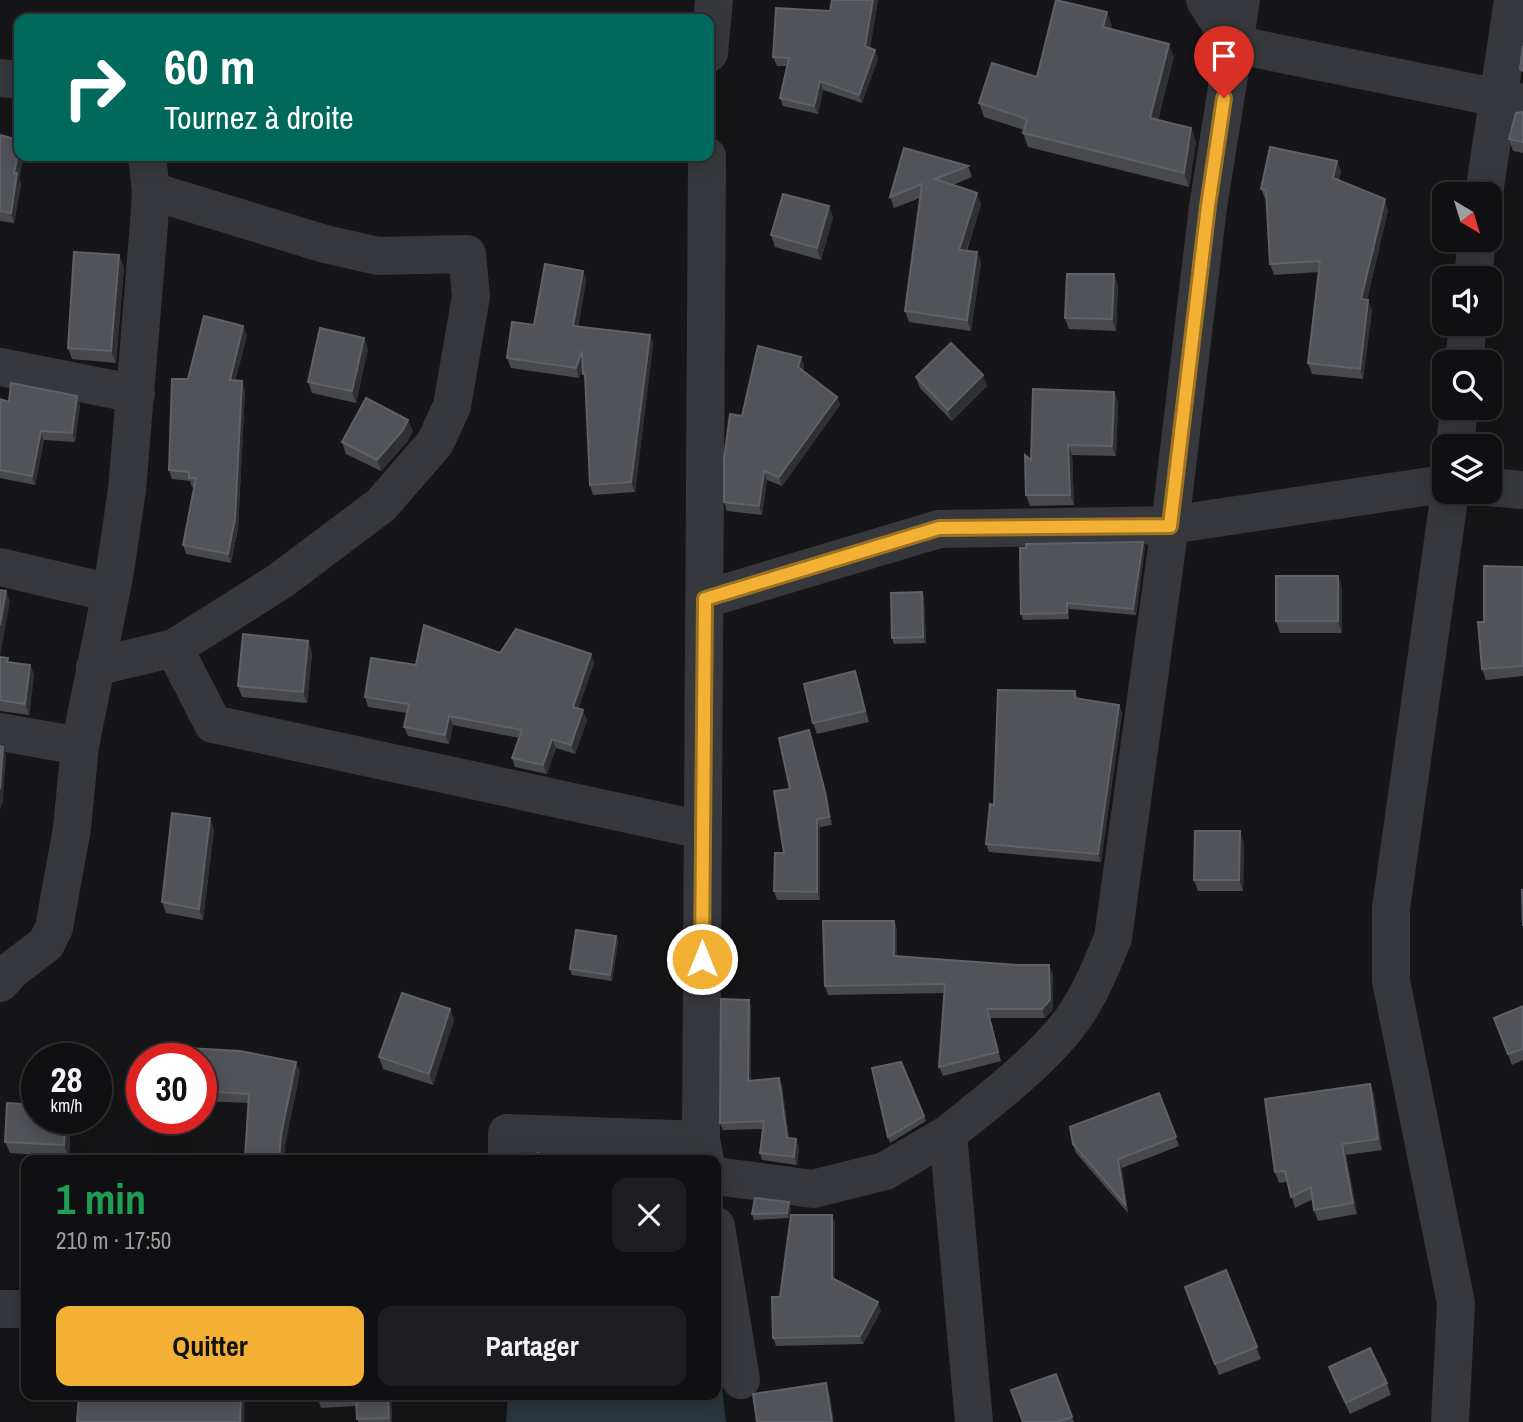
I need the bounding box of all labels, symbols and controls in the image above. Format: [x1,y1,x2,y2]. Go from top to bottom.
pin [1194,26,1254,98]
text: 60 m [164,33,256,99]
icon: arrive [1205,37,1243,75]
icon: right [49,42,140,133]
text: Tournez à droite [164,96,354,139]
north arrow [1432,182,1502,252]
map controls [1432,182,1502,504]
button: sound [1432,266,1502,336]
button: search [1432,350,1502,420]
button: layers [1432,434,1502,504]
position arrow [665,922,739,996]
speed limit sign: 30 [126,1043,217,1134]
text: 28 [51,1056,82,1103]
text: km/h [51,1093,83,1118]
text: 1 min [56,1171,146,1227]
button: close [612,1178,686,1252]
text: 210 m · 17:50 [56,1225,171,1256]
button: Quitter [56,1306,364,1386]
button: Partager [378,1306,686,1386]

